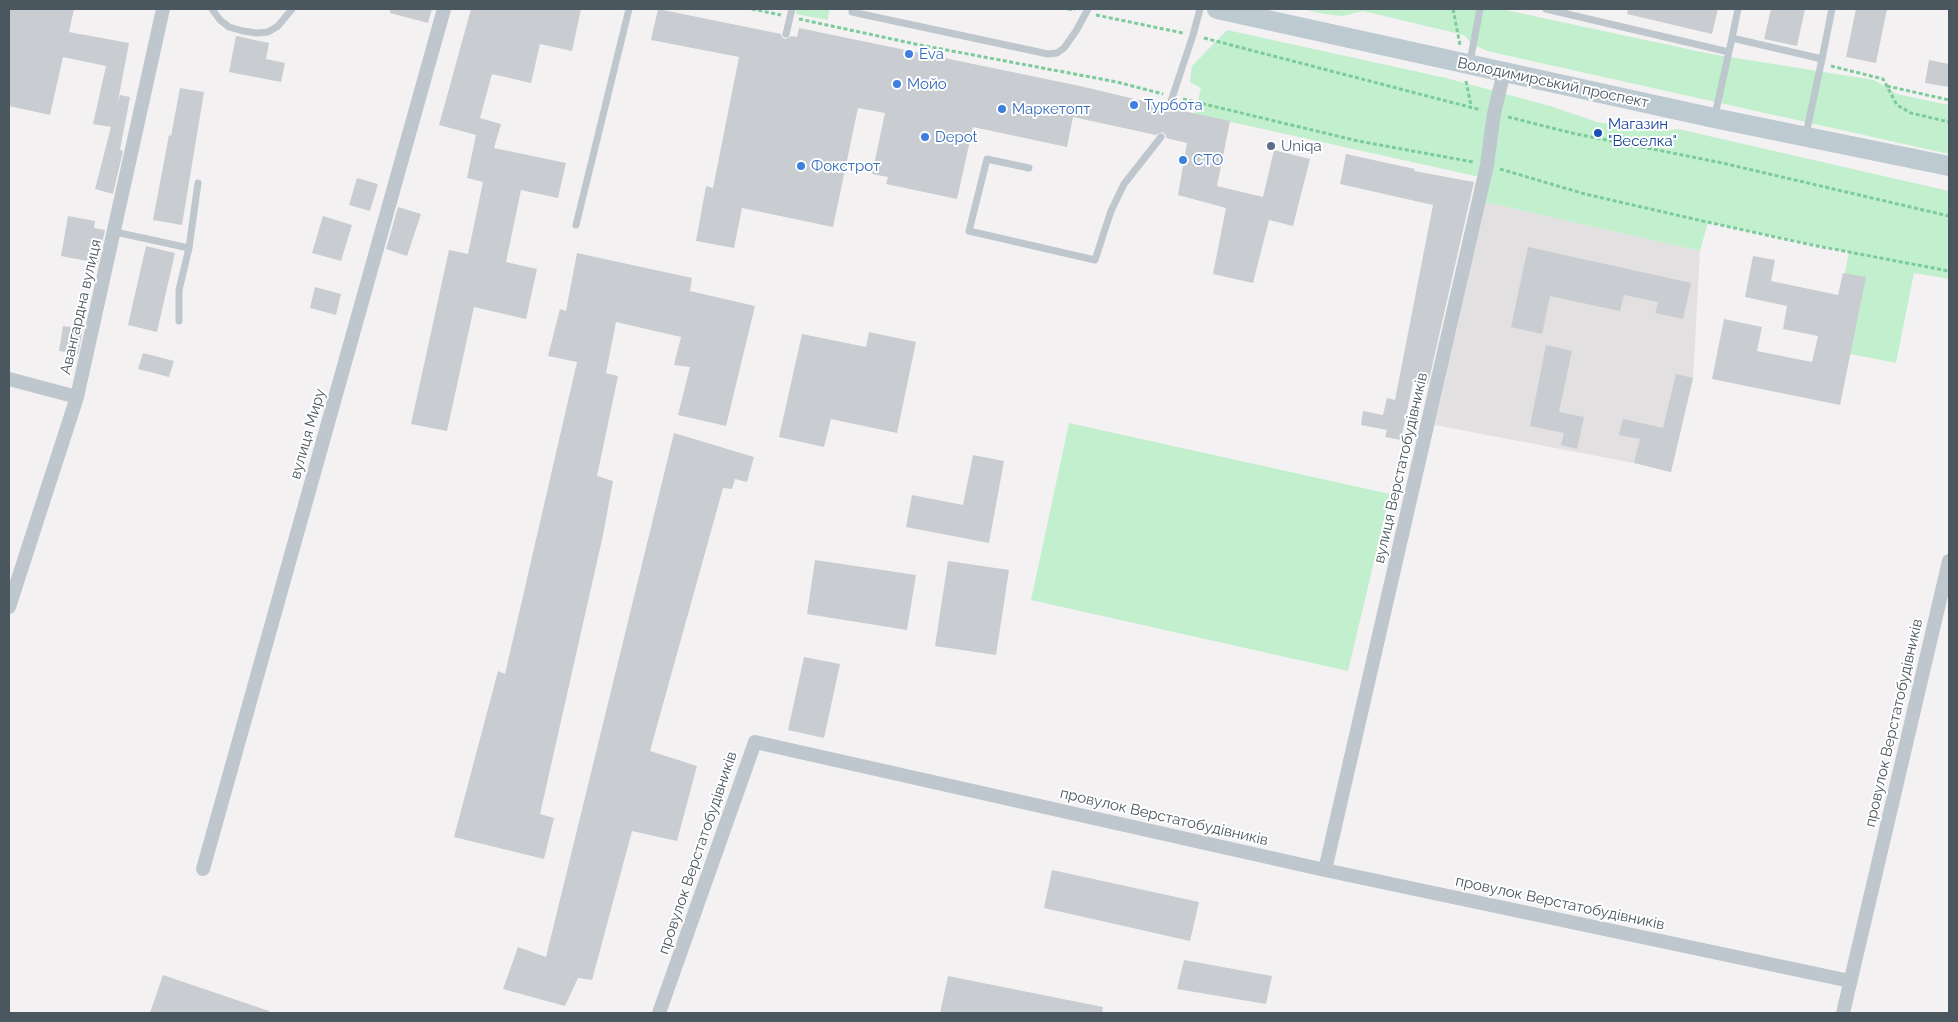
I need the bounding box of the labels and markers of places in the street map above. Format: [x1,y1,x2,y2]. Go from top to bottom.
place label: Eva [919,45,944,63]
marker: Eva [903,48,915,60]
place label: Мойо [907,75,947,93]
marker: Мойо [891,78,903,90]
place label: Турбота [1144,96,1203,114]
marker: Турбота [1128,99,1140,111]
place label: Маркетопт [1012,100,1090,118]
marker: Маркетопт [996,103,1008,115]
place label: Магазин "Веселка" [1608,115,1677,150]
marker: Магазин "Веселка" [1592,127,1604,139]
place label: Depot [935,128,978,146]
marker: Depot [919,131,931,143]
place label: Uniqa [1281,137,1322,155]
marker: Uniqa [1265,140,1277,152]
place label: СТО [1193,151,1223,169]
marker: СТО [1177,154,1189,166]
place label: Фокстрот [811,157,880,175]
marker: Фокстрот [795,160,807,172]

